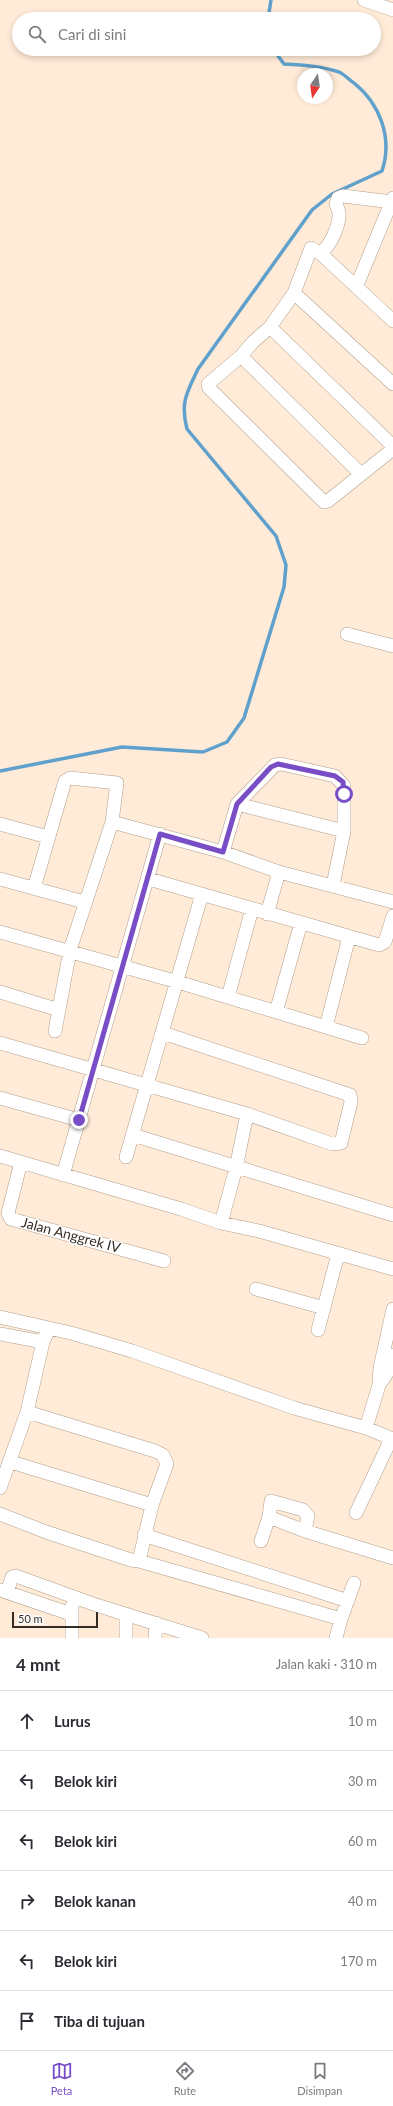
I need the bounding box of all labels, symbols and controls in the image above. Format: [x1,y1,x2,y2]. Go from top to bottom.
search box [12,12,381,56]
icon: search [26,23,48,45]
text: Cari di sini [58,25,126,43]
north arrow [297,68,333,104]
route start [335,785,353,803]
route end [70,1111,88,1129]
street label: Jalan Anggrek IV [20,1213,123,1256]
scale bar [12,1610,98,1629]
text: 50 m [18,1612,43,1625]
text: 4 mnt [16,1654,60,1675]
text: Jalan kaki · 310 m [276,1656,377,1672]
icon: ahead [16,1710,38,1732]
text: Lurus [54,1712,91,1730]
text: 10 m [348,1713,377,1729]
icon: left [16,1770,38,1792]
text: Belok kiri [54,1772,117,1790]
text: 30 m [348,1773,377,1789]
icon: left [16,1830,38,1852]
text: Belok kiri [54,1832,117,1850]
text: 60 m [348,1833,377,1849]
icon: right [16,1890,38,1912]
text: Belok kanan [54,1892,136,1910]
text: 40 m [348,1893,377,1909]
icon: left [16,1950,38,1972]
text: Belok kiri [54,1952,117,1970]
text: 170 m [340,1953,377,1969]
icon: arrive [16,2010,38,2032]
text: Tiba di tujuan [54,2012,145,2030]
tab: Peta [51,2060,73,2097]
tab: Rute [174,2060,196,2097]
tab: Disimpan [297,2060,342,2097]

